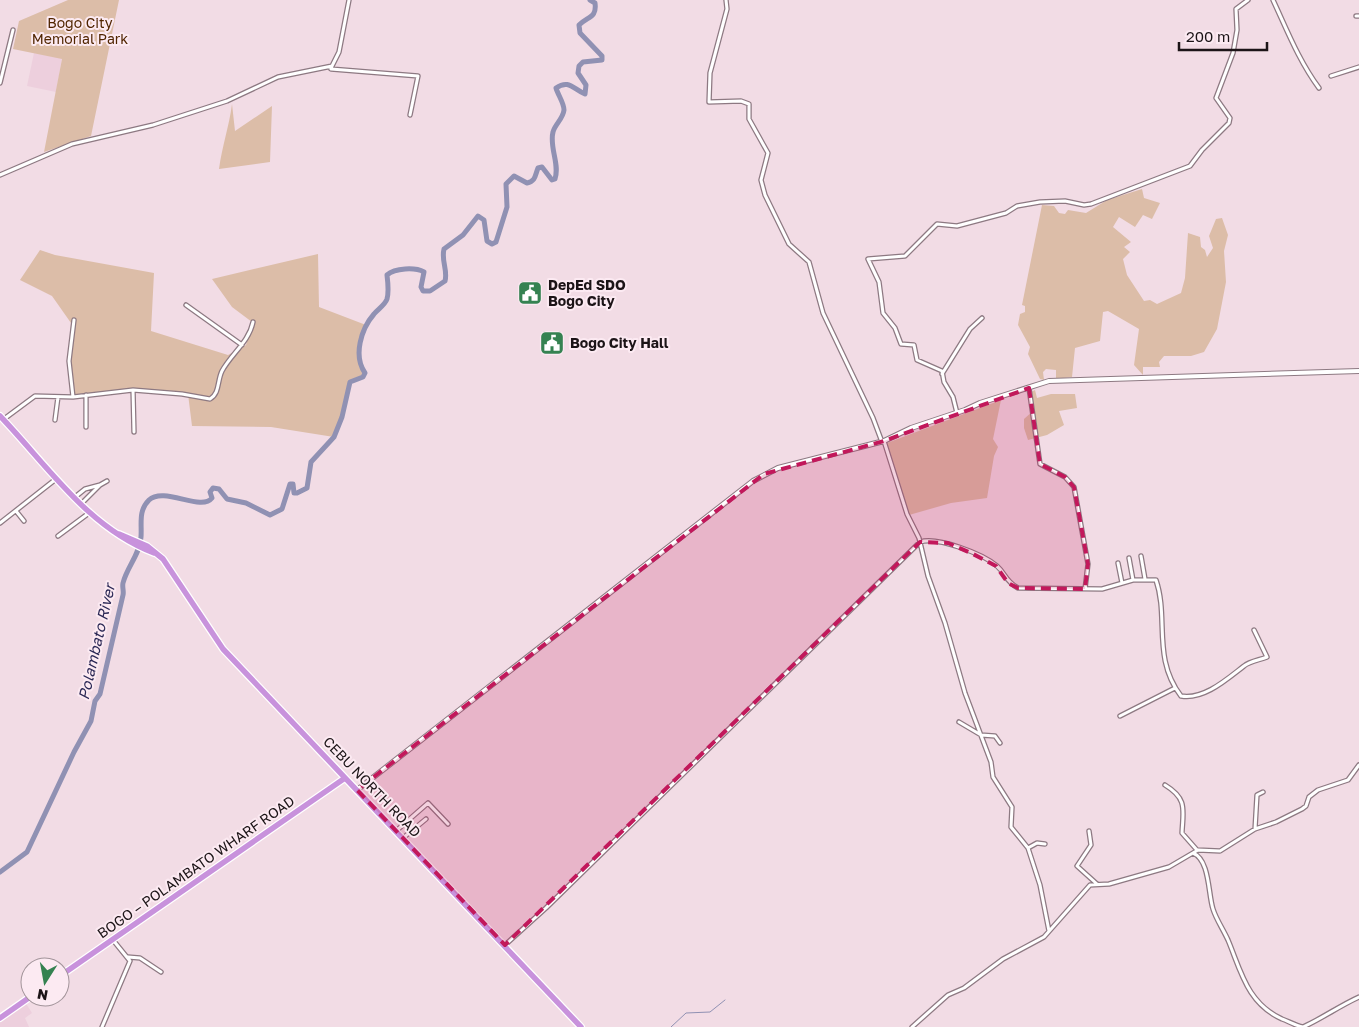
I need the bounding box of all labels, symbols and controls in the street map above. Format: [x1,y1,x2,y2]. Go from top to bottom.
park label: Bogo City Memorial Park [32,14,128,47]
scale bar [1179,20,1266,52]
text: 200 m [1186,27,1230,45]
place label: DepEd SDO Bogo City [548,276,626,309]
public building icon: DepEd SDO Bogo City [517,280,543,306]
public building icon: Bogo City Hall [539,330,565,356]
place label: Bogo City Hall [570,334,669,351]
water label: Polambato River [74,580,119,701]
street label: CEBU NORTH ROAD [320,733,425,840]
street label: BOGO – POLAMBATO WHARF ROAD [94,792,298,941]
north arrow [20,957,70,1007]
text: N [36,986,49,1005]

